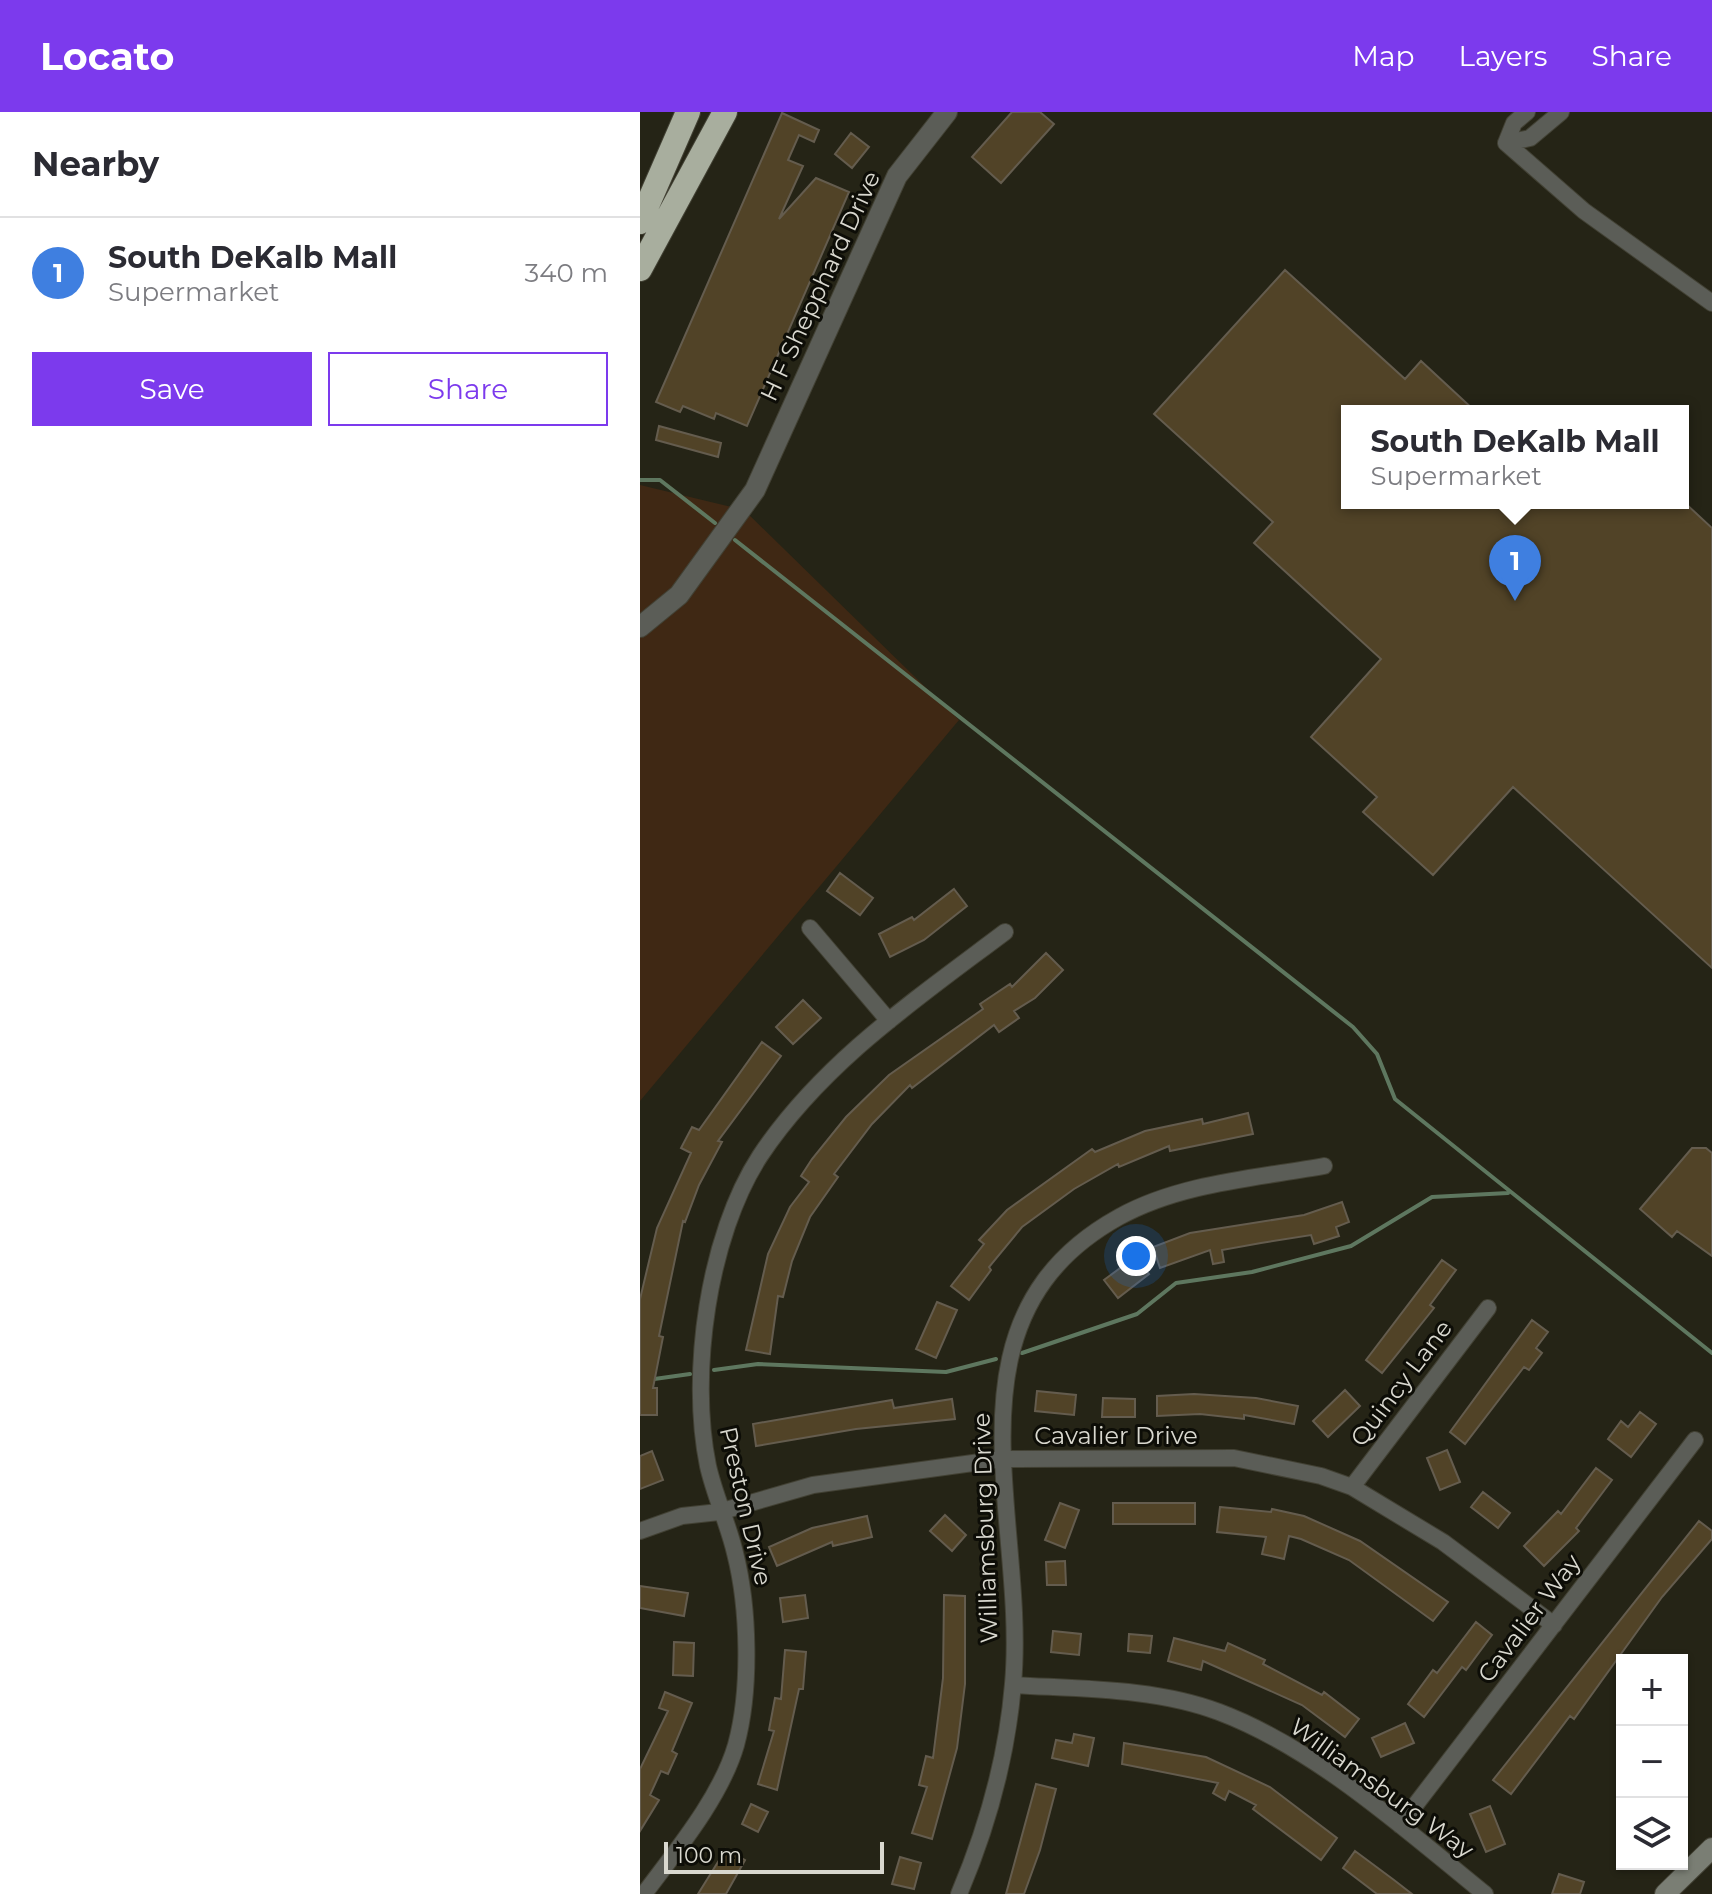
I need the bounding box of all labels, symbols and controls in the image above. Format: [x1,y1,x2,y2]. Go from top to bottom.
text: Locato [40,33,174,80]
text: Map [1352,39,1415,73]
text: Layers [1459,39,1548,73]
text: Share [1592,39,1672,73]
text: Nearby [32,143,159,185]
street label: H F Shepphard Drive [754,166,886,406]
text: South DeKalb Mall [108,239,397,276]
text: 1 [53,257,63,289]
text: 340 m [525,257,608,289]
text: Supermarket [108,276,279,308]
button: Save [32,352,312,426]
button: Share [328,352,608,426]
popup [1341,405,1689,509]
text: South DeKalb Mall [1370,423,1660,460]
text: Supermarket [1370,460,1542,492]
pin: 1 [1489,535,1541,601]
your location [1116,1236,1156,1276]
street label: Quincy Lane [1344,1314,1458,1452]
street label: Williamsburg Drive [966,1412,1004,1644]
street label: Cavalier Drive [1034,1421,1198,1450]
street label: Preston Drive [714,1424,778,1588]
street label: Cavalier Way [1471,1548,1587,1688]
map controls [1616,1654,1688,1870]
button: + [1616,1654,1688,1726]
street label: Williamsburg Way [1285,1712,1479,1864]
button: − [1616,1726,1688,1798]
button: layers [1616,1798,1688,1870]
scale bar [664,1838,884,1874]
text: 100 m [676,1842,742,1869]

